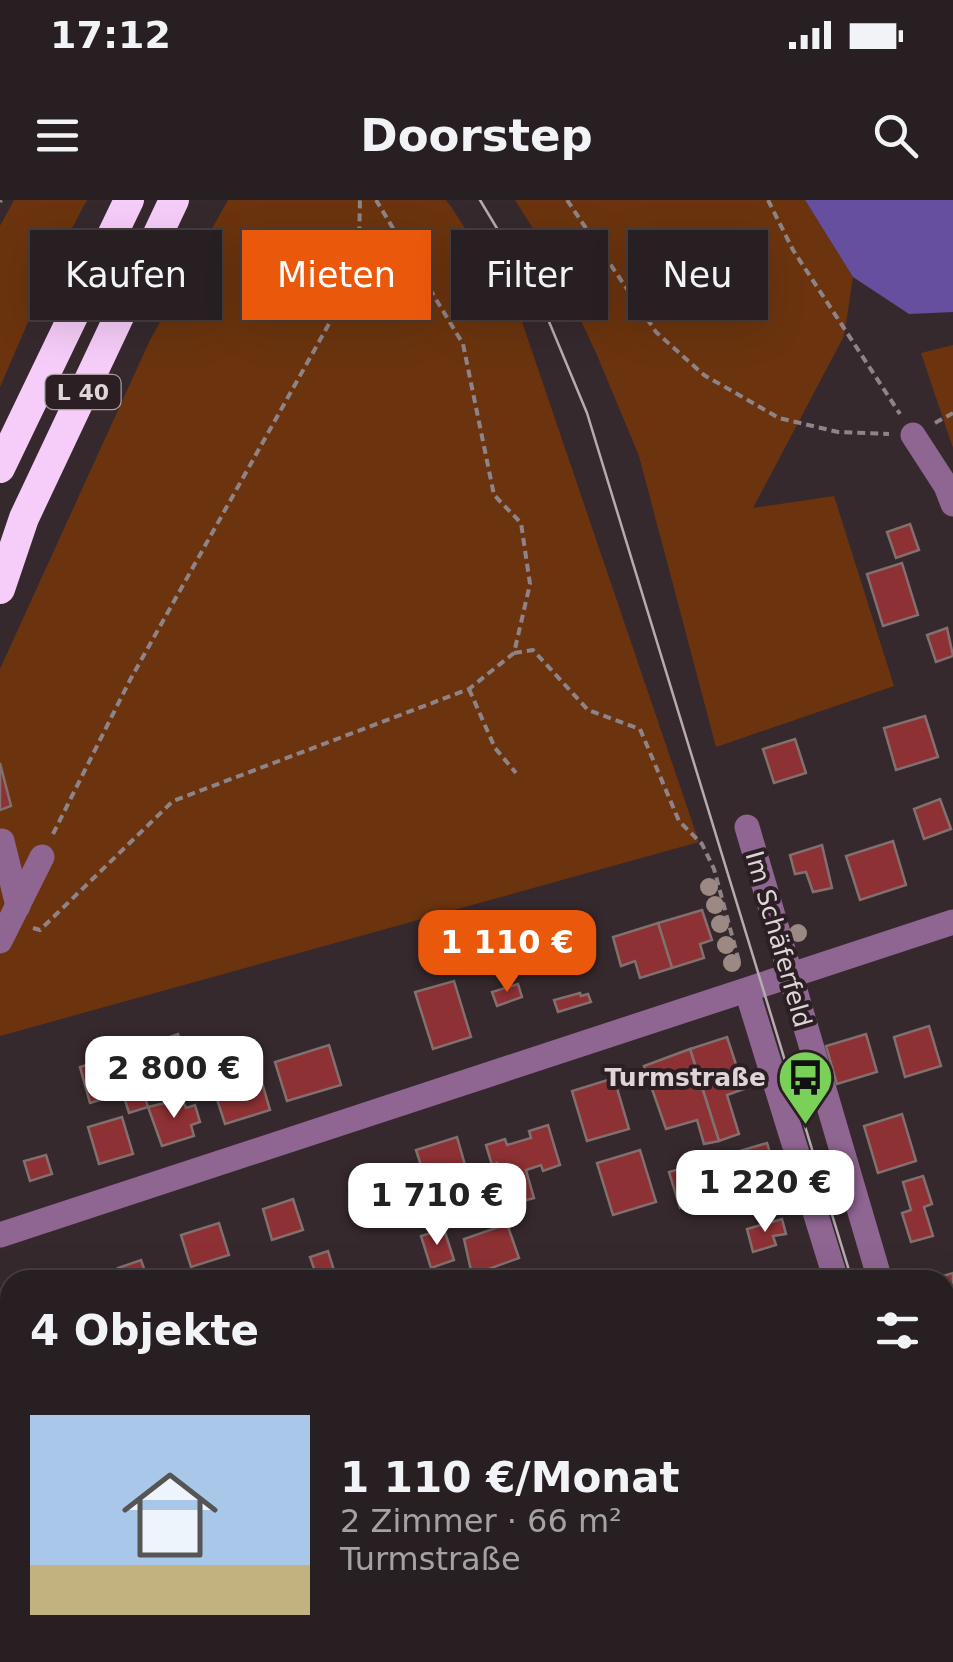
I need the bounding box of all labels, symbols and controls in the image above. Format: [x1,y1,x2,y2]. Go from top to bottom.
text: 17:12 [50,13,171,57]
icon: menu [30,108,85,163]
icon: search [868,108,923,163]
text: Doorstep [360,109,593,162]
chip: Kaufen [30,230,222,320]
chip: Mieten [242,230,431,320]
chip: Filter [451,230,608,320]
chip: Neu [628,230,768,320]
road number: L 40 [46,375,120,409]
street label: Im Schäferfeld [740,848,818,1031]
pin: 1 110 € [415,910,599,995]
text: 1 110 € [440,923,574,961]
pin: 2 800 € [82,1036,266,1121]
bus stop icon: Turmstraße [775,1047,835,1126]
text: 2 800 € [107,1049,241,1087]
place label: Turmstraße [605,1063,766,1092]
pin: 1 220 € [673,1150,857,1235]
pin: 1 710 € [345,1163,529,1248]
text: 1 220 € [698,1163,832,1201]
text: 1 710 € [370,1176,504,1214]
icon: filters [870,1303,925,1358]
text: 4 Objekte [30,1306,259,1355]
text: 1 110 €/Monat [340,1453,680,1502]
icon: home [110,1455,230,1575]
text: 2 Zimmer · 66 m² [340,1502,622,1540]
text: Turmstraße [340,1540,521,1578]

